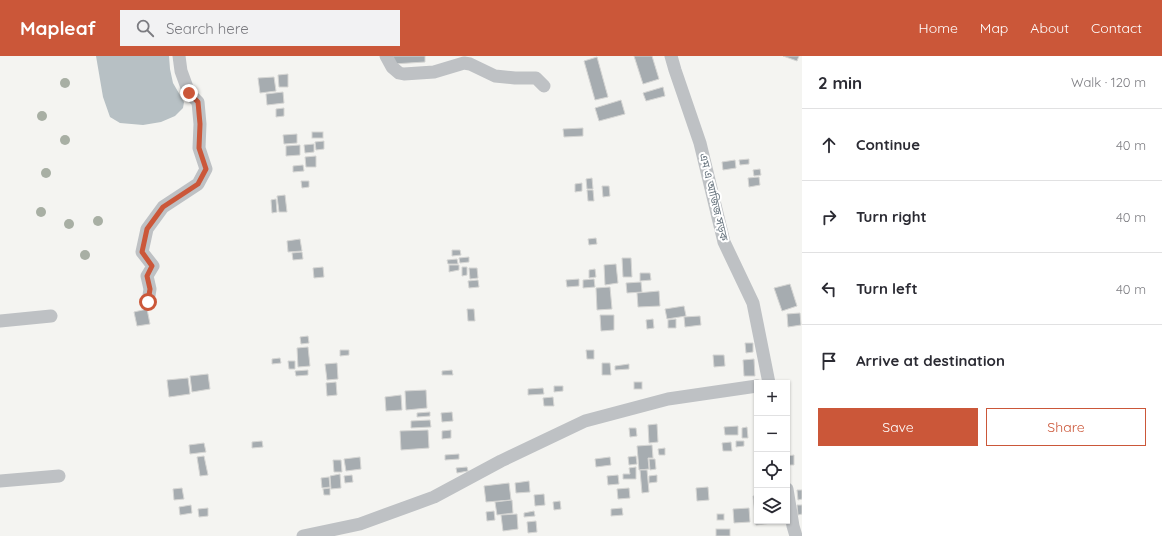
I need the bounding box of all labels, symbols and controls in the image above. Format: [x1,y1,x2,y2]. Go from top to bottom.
search box [120,10,400,46]
text: Mapleaf [20,16,96,40]
icon: search [134,17,156,39]
text: Search here [166,19,249,38]
text: Home [919,19,958,37]
text: Map [980,19,1008,37]
text: About [1030,19,1069,37]
text: Contact [1091,19,1142,37]
text: 2 min [818,72,862,93]
text: Walk · 120 m [1071,74,1146,90]
route end [180,84,198,102]
icon: ahead [818,134,840,156]
text: Continue [856,135,920,154]
text: 40 m [1116,137,1146,153]
street label: এম এ আজিজ সড়ক [696,152,732,242]
icon: right [818,206,840,228]
text: Turn right [856,207,927,226]
text: 40 m [1116,209,1146,225]
icon: left [818,278,840,300]
text: Turn left [856,279,918,298]
text: 40 m [1116,281,1146,297]
route start [139,293,157,311]
icon: arrive [818,350,840,372]
text: Arrive at destination [856,351,1005,370]
map controls [754,380,790,524]
button: + [754,380,790,416]
button: Save [818,408,978,446]
button: Share [986,408,1146,446]
button: − [754,416,790,452]
button: locate [754,452,790,488]
button: layers [754,488,790,524]

